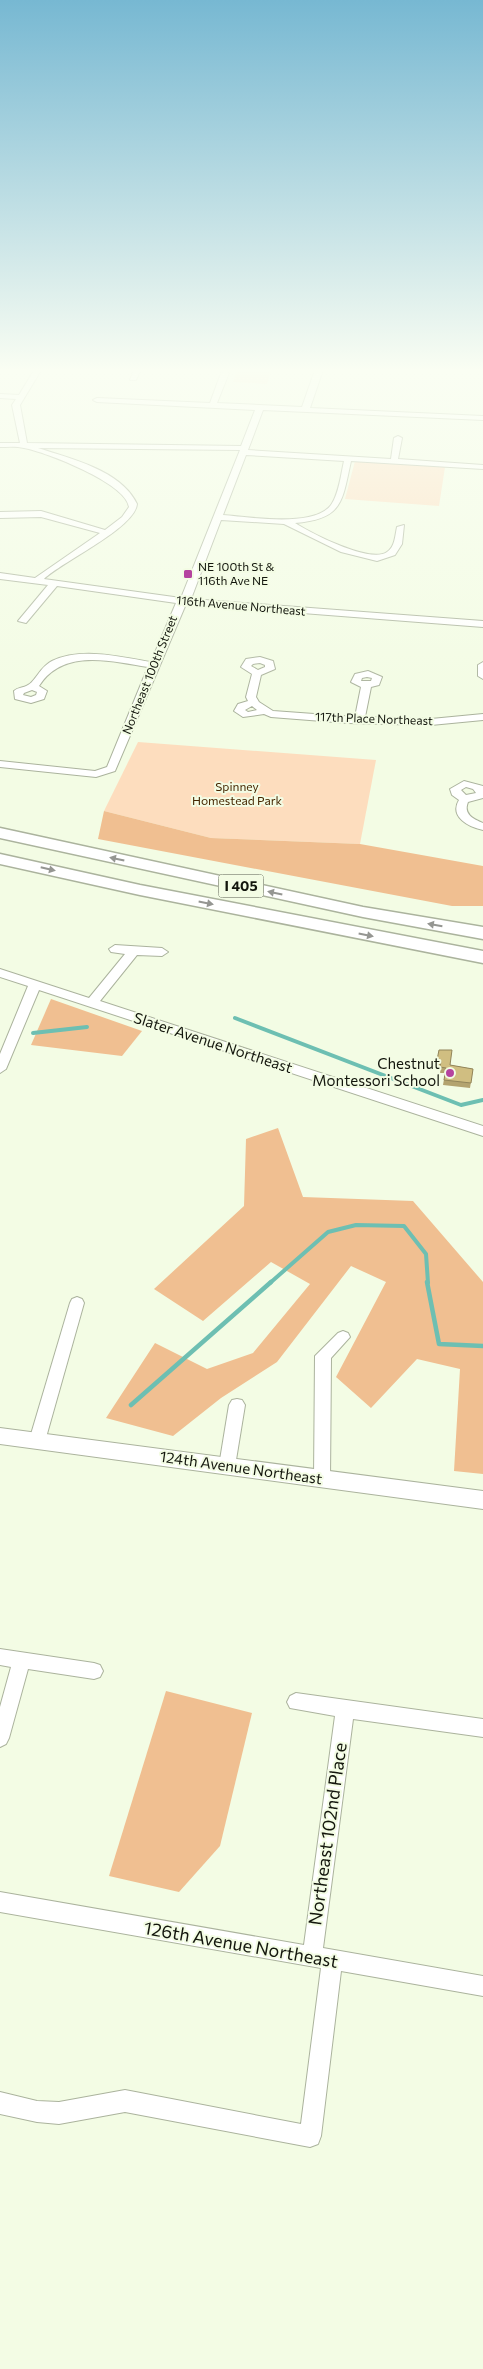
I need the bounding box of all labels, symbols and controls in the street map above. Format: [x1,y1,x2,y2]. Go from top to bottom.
place label: NE 100th St & 116th Ave NE [198,559,274,587]
marker: NE 100th St & 116th Ave NE [182,568,194,580]
street label: 116th Avenue Northeast [176,592,306,618]
street label: Northeast 100th Street [119,613,179,736]
street label: 117th Place Northeast [315,709,433,727]
park label: Spinney Homestead Park [192,779,283,807]
one-way arrow [109,855,124,863]
one-way arrow [40,865,55,873]
road number: I 405 [218,874,264,898]
one-way arrow [267,889,283,897]
one-way arrow [199,900,215,908]
one-way arrow [427,920,443,928]
one-way arrow [358,931,374,939]
street label: Slater Avenue Northeast [132,1008,295,1076]
place label: Chestnut Montessori School [312,1054,440,1089]
marker: Chestnut Montessori School [444,1067,456,1079]
street label: 124th Avenue Northeast [159,1447,323,1487]
street label: Northeast 102nd Place [303,1741,351,1927]
street label: 126th Avenue Northeast [142,1916,340,1972]

